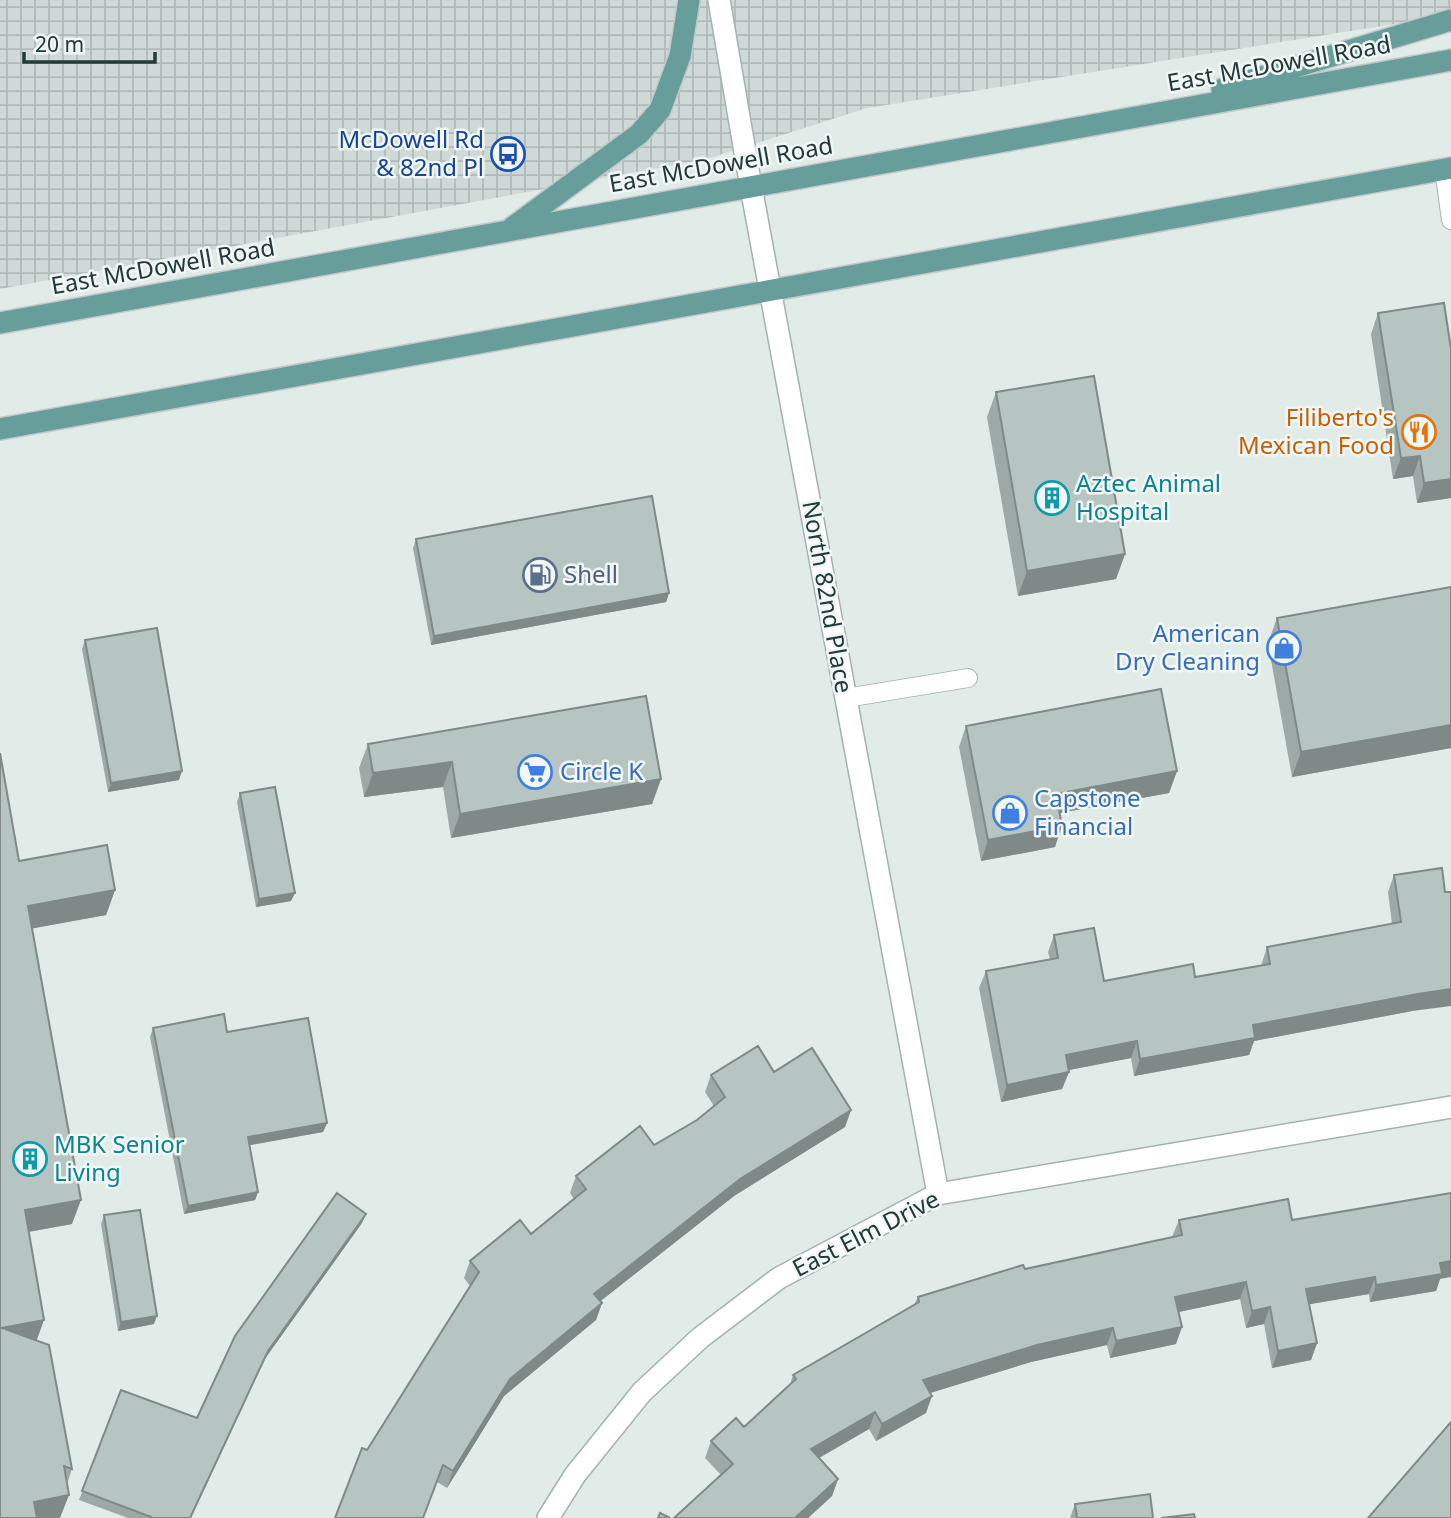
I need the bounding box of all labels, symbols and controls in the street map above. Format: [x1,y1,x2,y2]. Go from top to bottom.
scale bar [24,21,156,65]
street label: East McDowell Road [1164,27,1393,98]
text: 20 m [35,30,84,58]
place label: McDowell Rd & 82nd Pl [338,122,484,183]
street label: East McDowell Road [606,128,835,199]
bus stop icon: McDowell Rd & 82nd Pl [489,135,527,173]
street label: East McDowell Road [48,230,277,301]
place label: Filiberto's Mexican Food [1238,400,1394,461]
restaurant icon: Filiberto's Mexican Food [1400,413,1438,451]
place label: Aztec Animal Hospital [1076,466,1221,527]
building icon: Aztec Animal Hospital [1033,479,1071,517]
street label: North 82nd Place [795,498,862,696]
fuel station icon: Shell [521,556,559,594]
place label: Shell [564,557,618,590]
place label: American Dry Cleaning [1115,616,1260,677]
shop icon: American Dry Cleaning [1265,629,1303,667]
supermarket icon: Circle K [516,753,554,791]
place label: Circle K [560,754,643,787]
place label: Capstone Financial [1034,781,1140,842]
shop icon: Capstone Financial [991,794,1029,832]
place label: MBK Senior Living [54,1127,185,1188]
building icon: MBK Senior Living [11,1140,49,1178]
street label: East Elm Drive [786,1181,944,1284]

